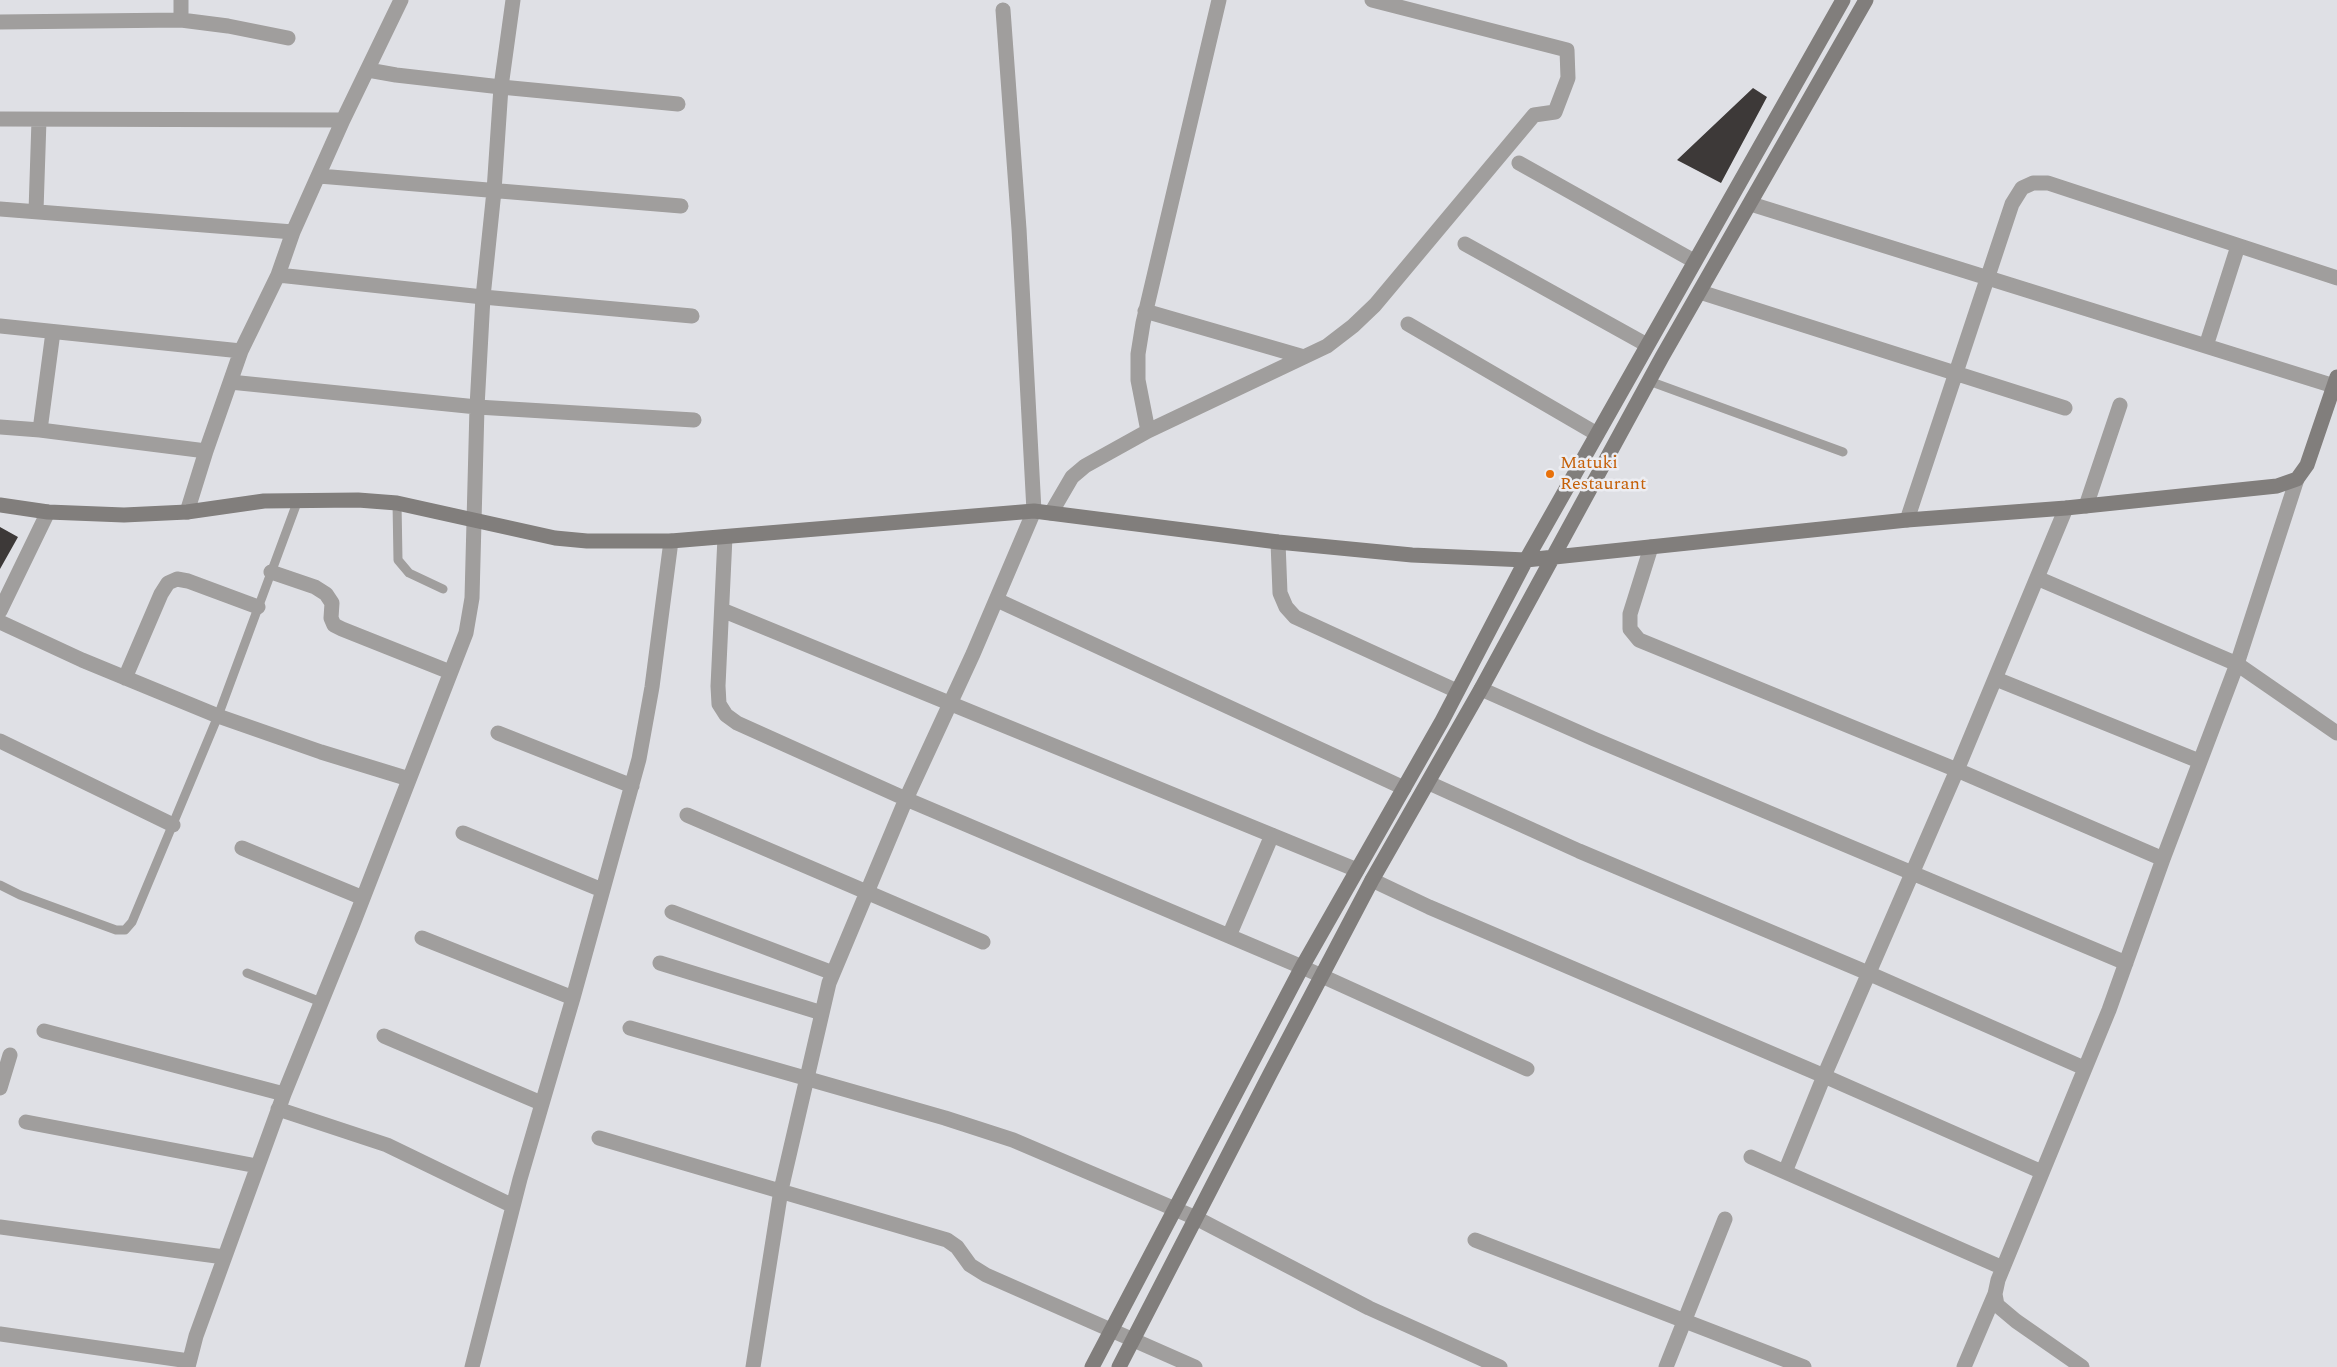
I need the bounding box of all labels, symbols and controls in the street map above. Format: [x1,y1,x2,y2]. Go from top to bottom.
place label: Matuki Restaurant [1560,453,1646,496]
marker: Matuki Restaurant [1544,468,1556,480]

